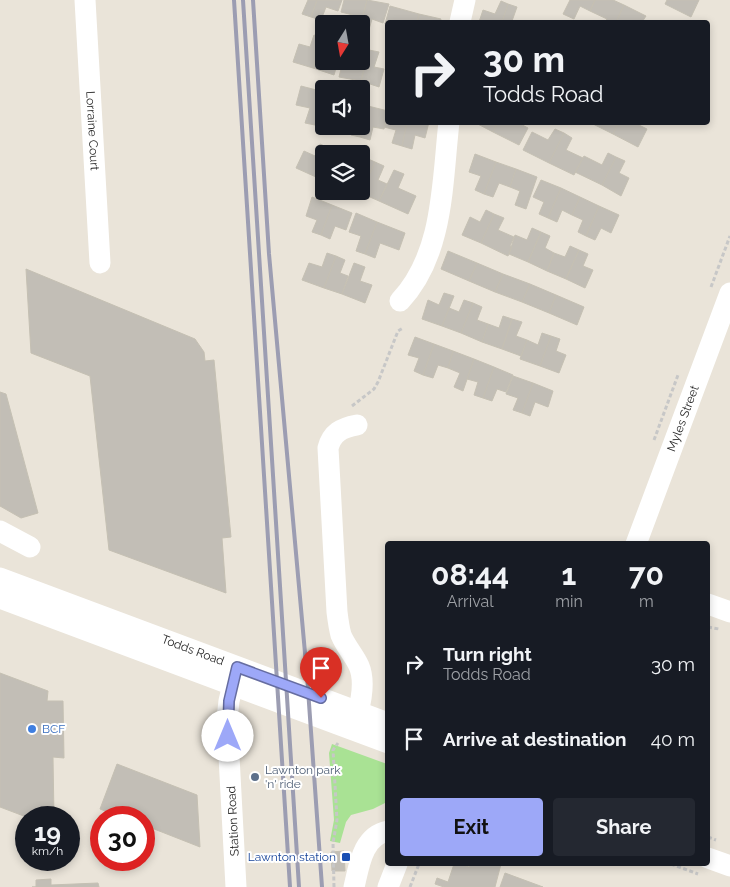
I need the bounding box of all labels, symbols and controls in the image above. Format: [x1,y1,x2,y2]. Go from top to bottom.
north arrow [315,15,370,70]
map controls [315,15,370,200]
text: 30 m [483,39,565,80]
icon: right [400,40,465,105]
button: sound [315,80,370,135]
text: Todds Road [483,81,603,107]
street label: Lorraine Court [83,91,102,171]
button: layers [315,145,370,200]
street label: Myles Street [664,383,702,454]
text: 08:44 [431,557,509,592]
text: 1 [562,557,576,592]
text: 70 [629,557,664,592]
text: Arrival [447,592,494,611]
text: min [555,592,583,611]
text: m [639,592,654,611]
street label: Todds Road [160,632,226,668]
text: Turn right [443,643,532,665]
pin [300,647,342,698]
icon: right [400,650,428,678]
text: 30 m [651,653,695,675]
icon: arrive [307,654,335,682]
text: Todds Road [443,665,531,684]
position arrow [201,709,253,761]
place label: BCF [42,722,65,736]
marker: BCF [26,723,38,735]
icon: arrive [400,725,428,753]
text: Arrive at destination [443,728,627,750]
text: 40 m [651,728,695,750]
place label: Lawnton park 'n' ride [265,763,341,791]
marker: Lawnton park 'n' ride [249,771,261,783]
street label: Station Road [224,786,242,856]
button: Exit [400,798,543,856]
button: Share [553,798,695,856]
speed limit sign: 30 [90,806,155,871]
text: 19 [34,817,61,847]
text: km/h [32,844,63,858]
place label: Lawnton station [248,850,336,864]
marker: Lawnton station [340,851,352,863]

